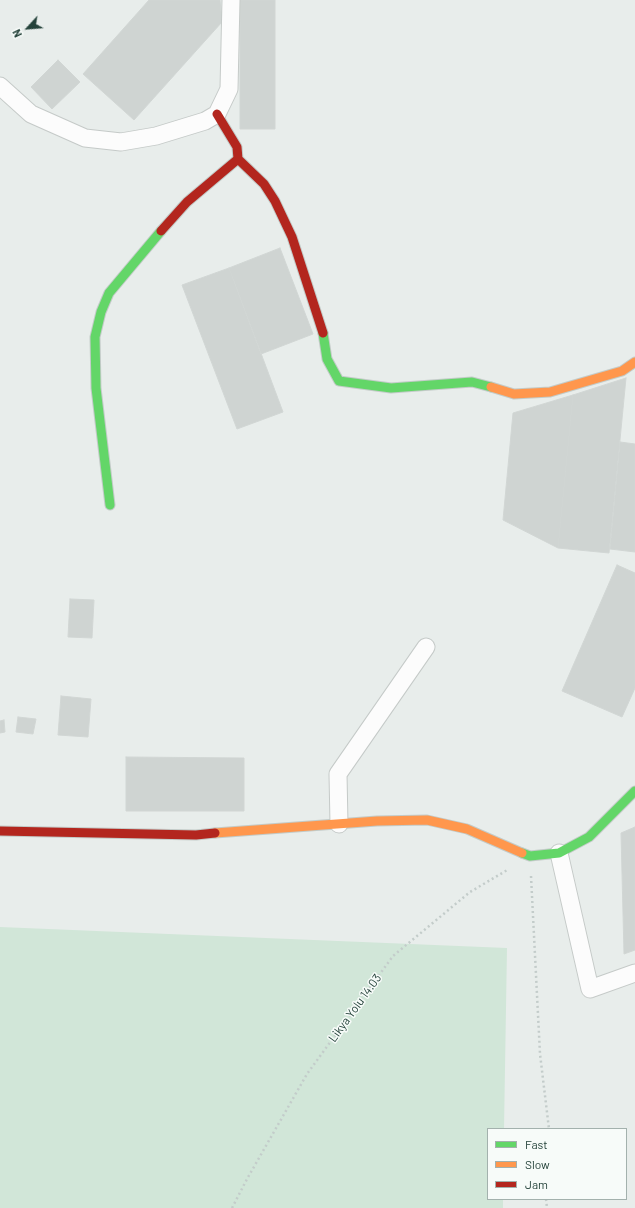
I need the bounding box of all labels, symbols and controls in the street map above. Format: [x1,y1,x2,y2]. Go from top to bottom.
north arrow [8,8,48,48]
text: N [9,27,24,40]
street label: Likya Yolu 14.03 [325,971,385,1045]
legend [487,1128,627,1200]
text: Fast [525,1137,548,1151]
text: Slow [525,1157,550,1171]
text: Jam [525,1177,548,1191]

